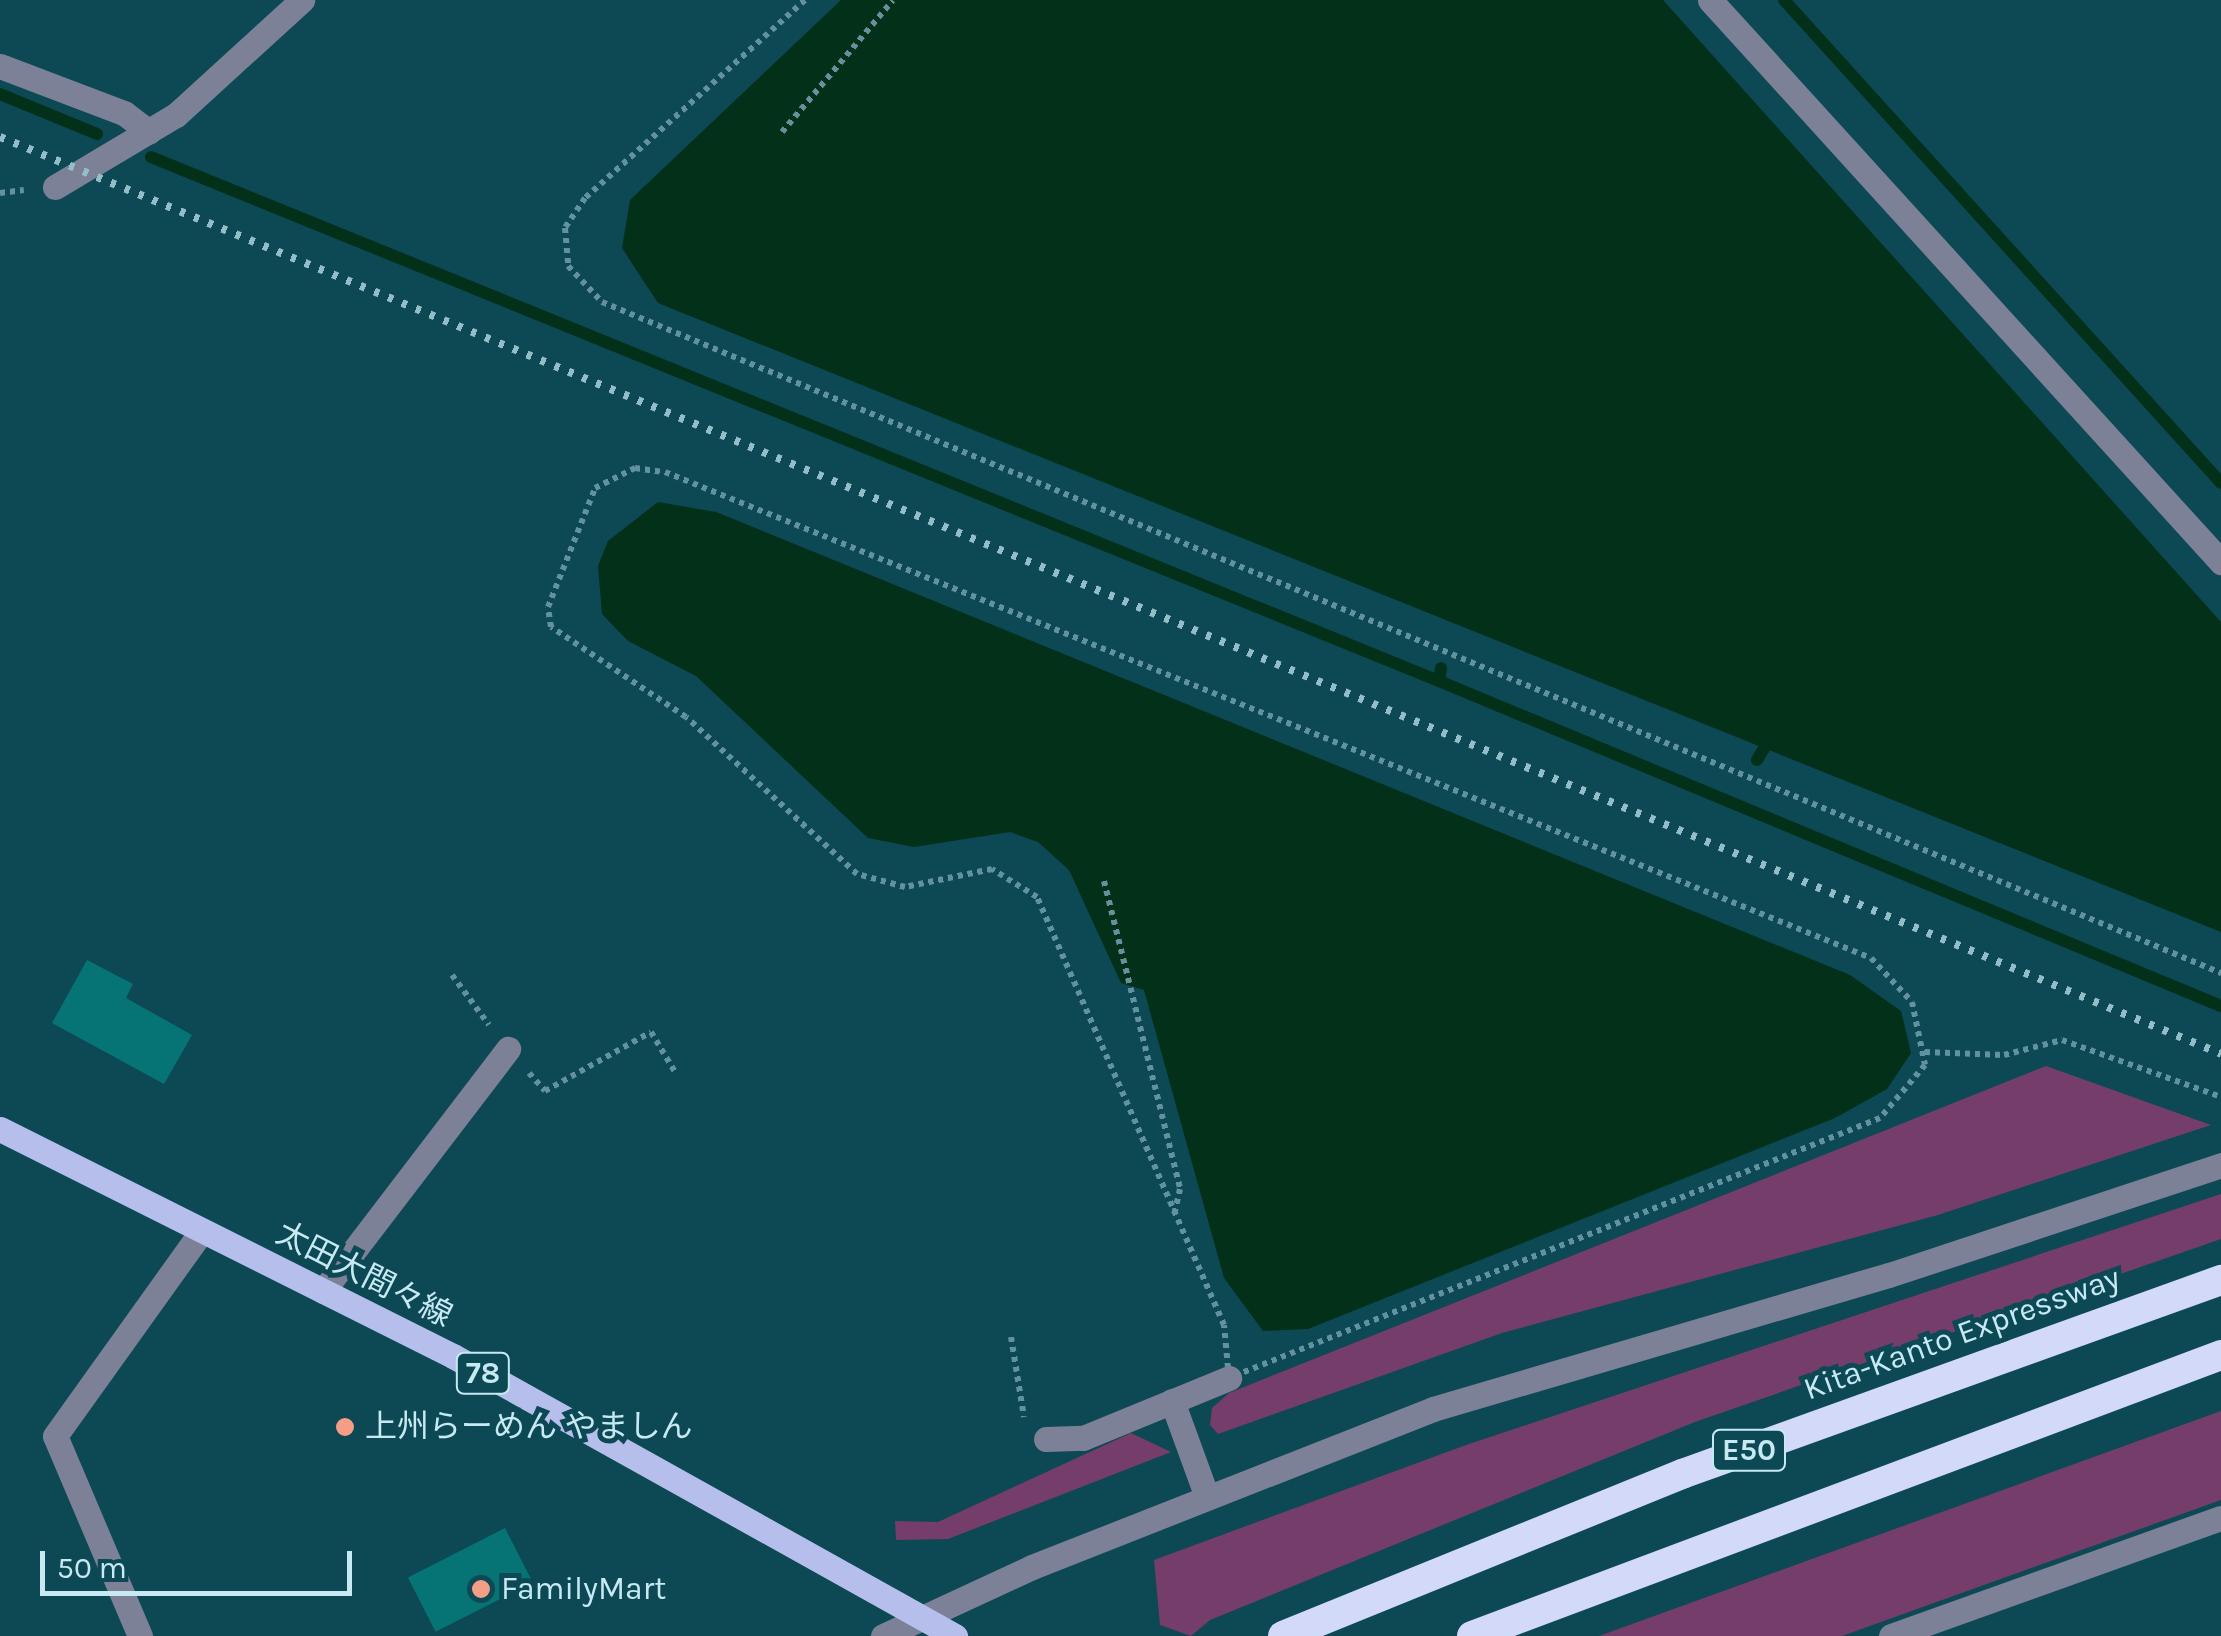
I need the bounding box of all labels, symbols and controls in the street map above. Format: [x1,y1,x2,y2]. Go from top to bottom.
street label: 太田大間々線 [270,1214,458,1336]
street label: Kita-Kanto Expressway [1799,1259,2125,1409]
road number: 78 [456,1348,510,1398]
place label: 上州らーめん やましん [365,1408,693,1446]
marker: 上州らーめん やましん [334,1416,356,1438]
road number: E50 [1712,1425,1786,1475]
scale bar [45,1531,358,1593]
text: 50 m [57,1550,127,1586]
place label: FamilyMart [501,1570,666,1608]
marker: FamilyMart [470,1578,492,1600]

